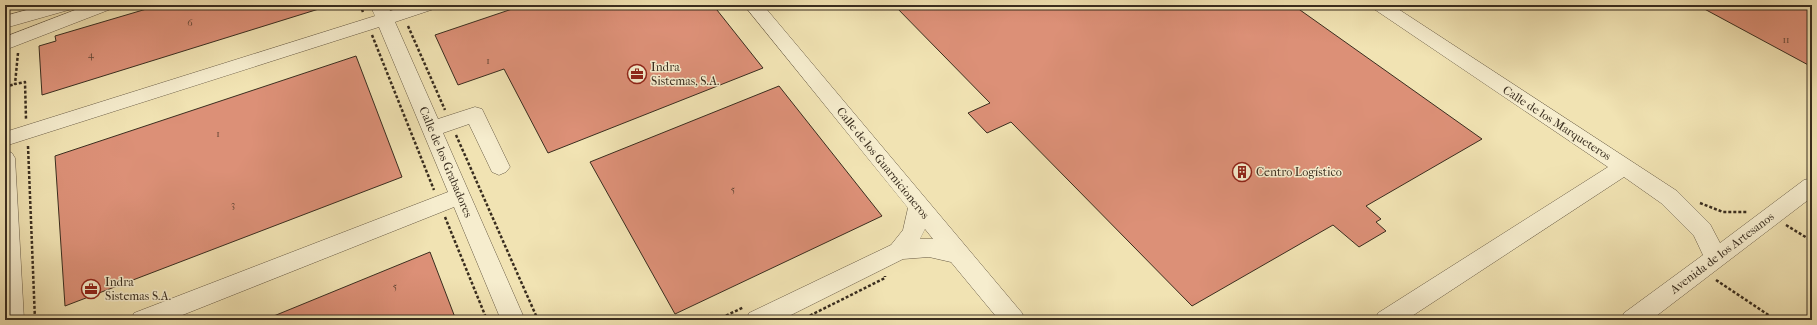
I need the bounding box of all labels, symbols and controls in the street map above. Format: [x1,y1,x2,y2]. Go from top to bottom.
house number: 6 [187,17,193,29]
house number: 11 [1782,34,1790,46]
house number: 4 [88,49,95,61]
house number: 1 [486,55,490,67]
place label: Indra Sistemas, S.A. [651,60,719,88]
office icon: Indra Sistemas, S.A. [626,63,648,85]
street label: Calle de los Marqueteros [1500,83,1614,164]
street label: Calle de los Guarnicioneros [834,104,933,222]
street label: Calle de los Grabadores [416,105,476,220]
house number: 1 [216,128,220,140]
building icon: Centro Logístico [1231,161,1253,183]
place label: Centro Logístico [1256,165,1342,179]
house number: 5 [731,184,735,196]
house number: 3 [231,199,235,211]
street label: Avenida de los Artesanos [1667,209,1777,297]
place label: Indra Sistemas S.A. [105,275,171,303]
office icon: Indra Sistemas S.A. [80,278,102,300]
house number: 5 [393,281,397,293]

